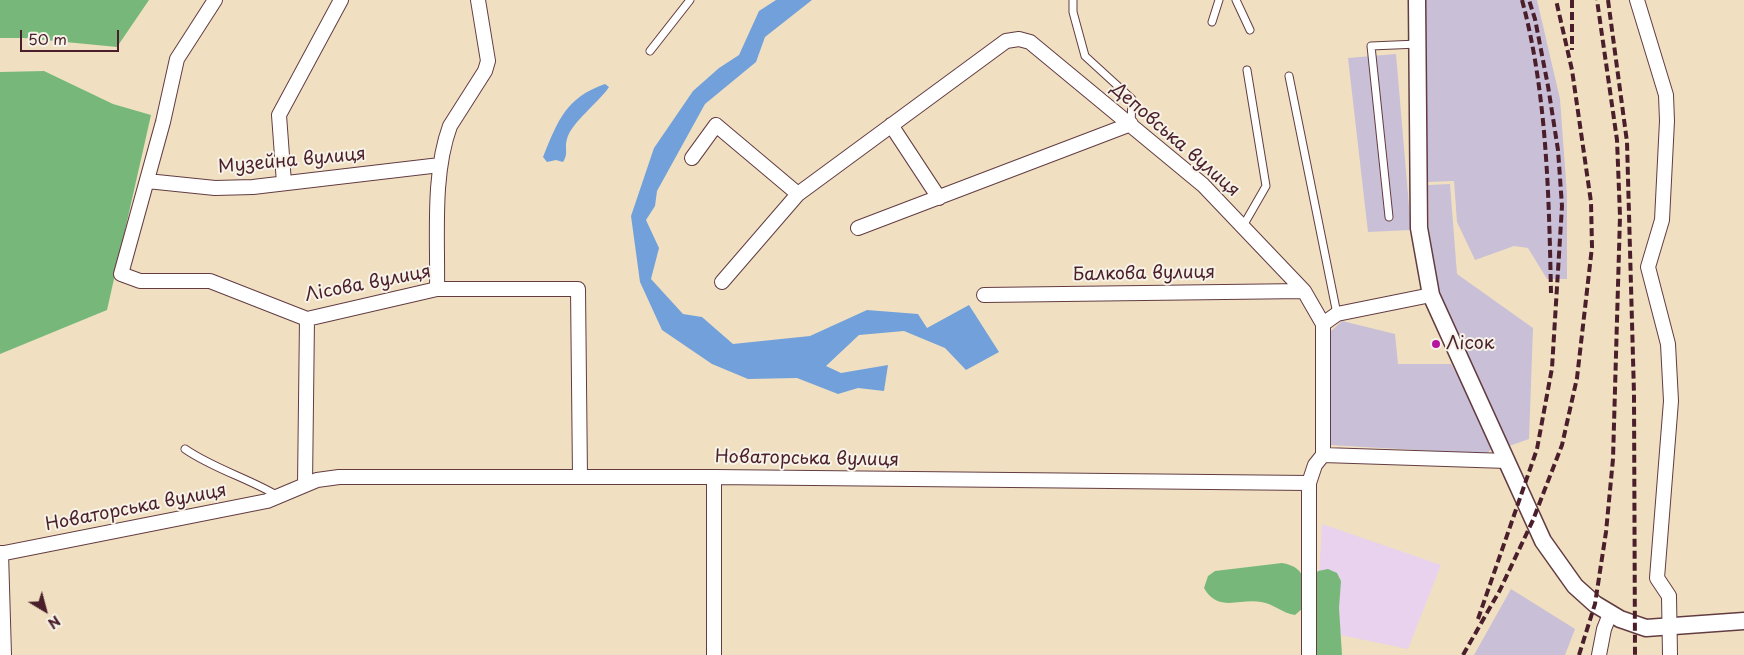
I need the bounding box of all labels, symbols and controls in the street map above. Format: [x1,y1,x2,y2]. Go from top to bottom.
scale bar [22,20,121,52]
text: 50 m [28,27,67,50]
street label: Деповська вулиця [1106,78,1244,202]
street label: Музейна вулиця [217,144,367,178]
street label: Лісова вулиця [303,261,433,307]
street label: Балкова вулиця [1073,262,1215,286]
place label: Лісок [1446,333,1494,355]
marker: Лісок [1430,338,1442,350]
street label: Новаторська вулиця [715,447,899,471]
street label: Новаторська вулиця [43,480,229,536]
north arrow [20,585,70,635]
text: N [44,611,65,634]

